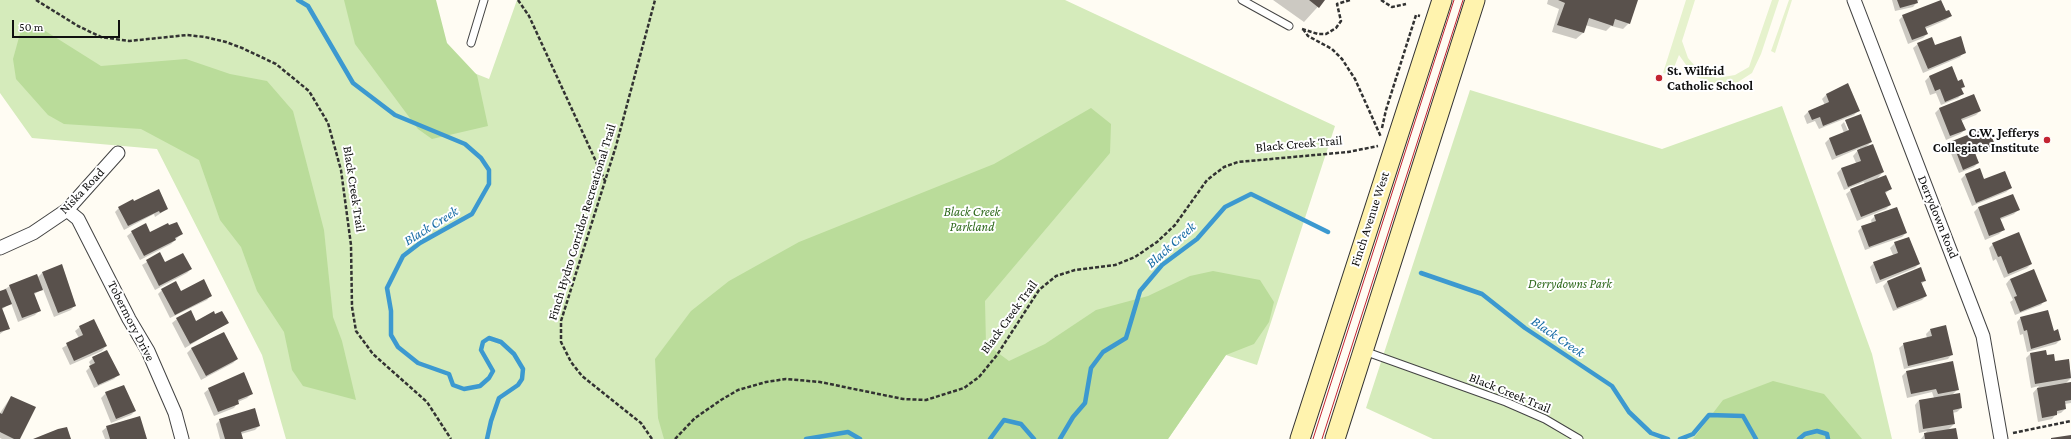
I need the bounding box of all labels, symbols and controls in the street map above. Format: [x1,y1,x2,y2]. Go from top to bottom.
scale bar [14,12,122,38]
text: 50 m [19,20,43,34]
place label: St. Wilfrid Catholic School [1667,63,1753,94]
marker: St. Wilfrid Catholic School [1654,73,1664,83]
street label: Finch Hydro Corridor Recreational Trail [545,122,619,322]
place label: C.W. Jefferys Collegiate Institute [1933,125,2039,156]
street label: Black Creek Trail [1255,132,1343,156]
marker: C.W. Jefferys Collegiate Institute [2042,135,2052,145]
street label: Black Creek Trail [340,145,368,233]
street label: Niska Road [56,165,108,217]
street label: Finch Avenue West [1347,170,1393,268]
street label: Derrydown Road [1914,173,1962,261]
water label: Black Creek [401,203,461,249]
park label: Black Creek Parkland [944,204,1000,235]
water label: Black Creek [1143,218,1199,272]
park label: Derrydowns Park [1528,276,1612,292]
street label: Black Creek Trail [977,277,1041,357]
street label: Tobermory Drive [104,278,158,364]
water label: Black Creek [1528,313,1588,361]
street label: Black Creek Trail [1467,369,1553,417]

